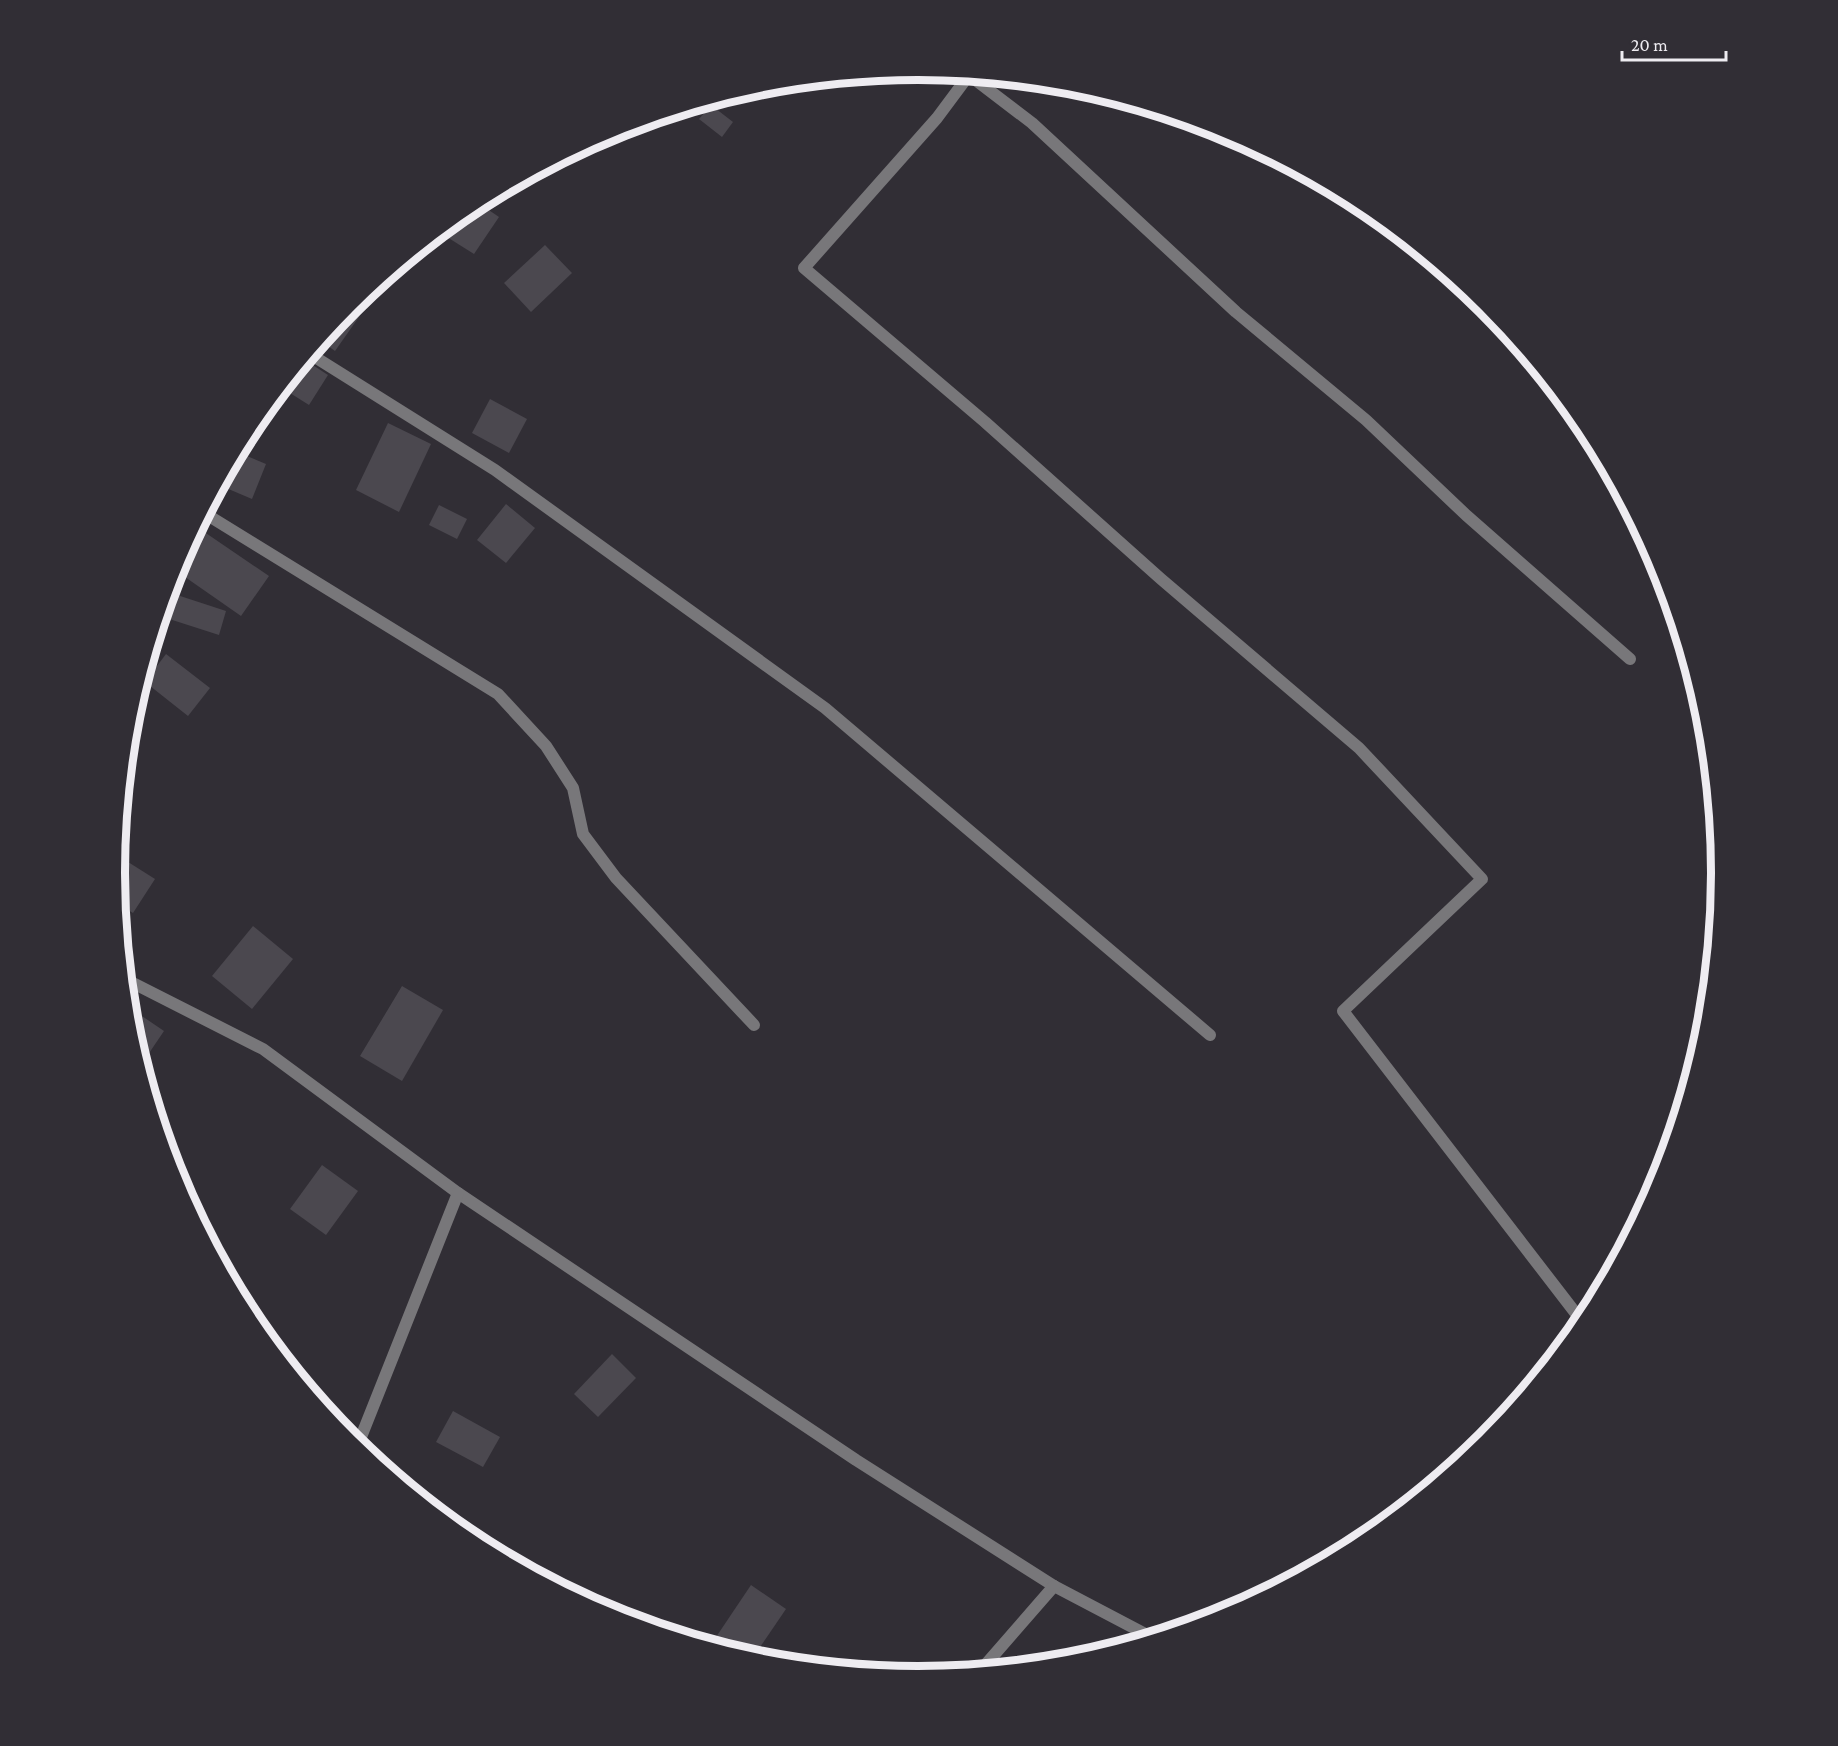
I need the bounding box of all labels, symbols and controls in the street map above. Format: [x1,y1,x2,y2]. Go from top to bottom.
scale bar [1622,24,1726,62]
text: 20 m [1631,35,1668,55]

